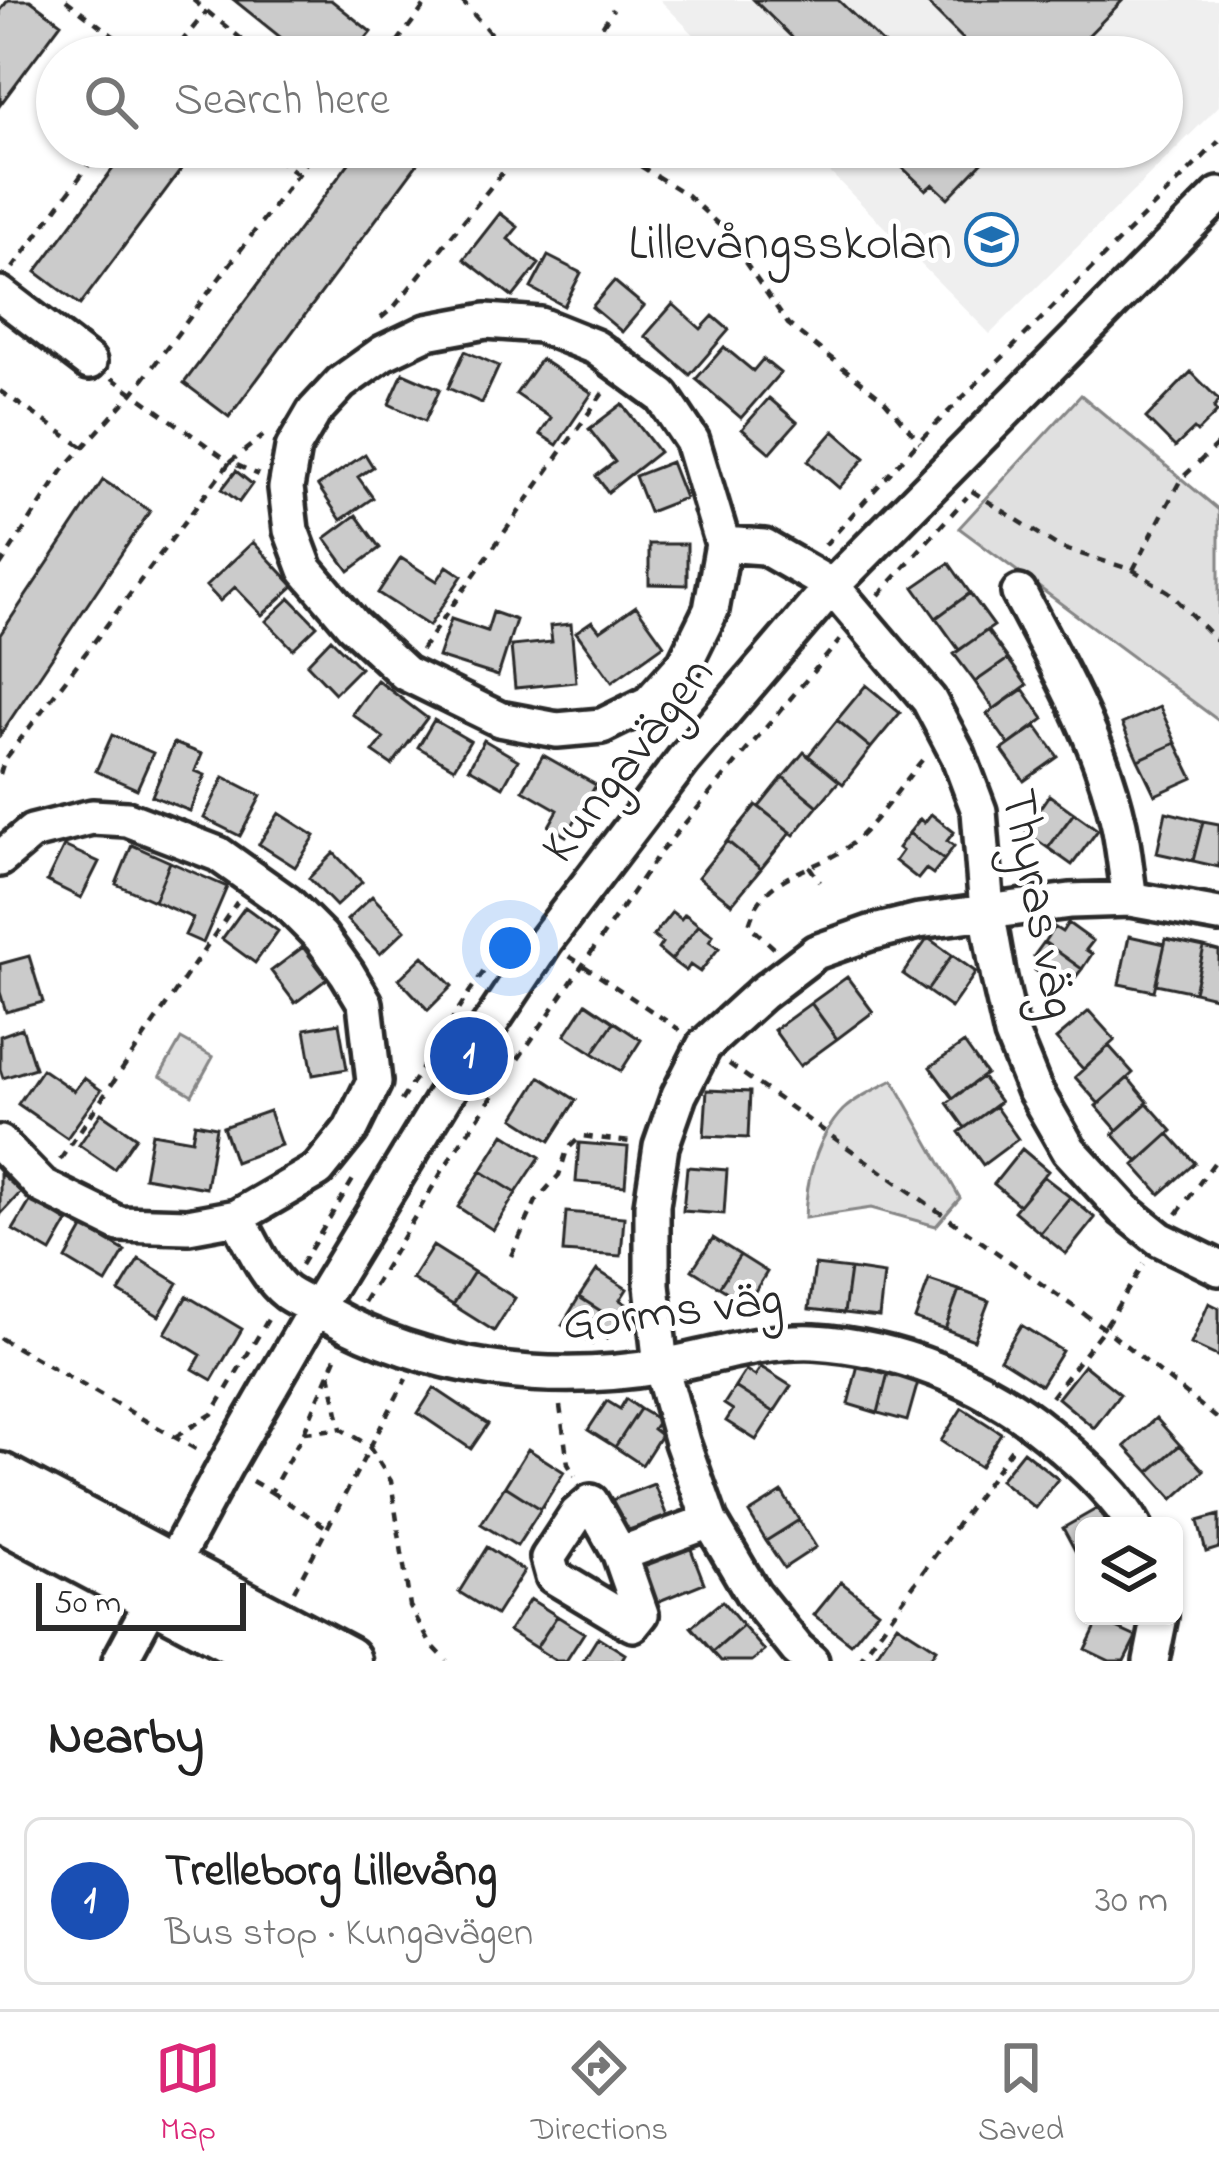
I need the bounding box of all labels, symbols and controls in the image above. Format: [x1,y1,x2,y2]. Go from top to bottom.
search box [36,36,1183,168]
icon: search [78,69,144,135]
text: Search here [174,69,390,135]
place label: Lillevångsskolan [628,208,952,283]
school or university icon: Lillevångsskolan [963,212,1019,268]
street label: Kungavägen [524,641,735,881]
street label: Thyras väg [978,783,1096,1025]
your location [480,918,540,978]
pin: 1 [430,1011,508,1101]
street label: Gorms väg [558,1263,787,1364]
map controls [1075,1517,1183,1625]
button: layers [1075,1517,1183,1625]
scale bar [36,1577,246,1630]
text: 50 m [54,1580,121,1628]
text: Nearby [48,1702,204,1777]
text: Trelleborg Lillevång [165,1840,497,1906]
text: 1 [84,1873,96,1930]
text: 30 m [1095,1873,1168,1930]
text: Bus stop · Kungavägen [165,1906,533,1963]
tab: Map [155,2035,221,2155]
tab: Directions [531,2035,668,2155]
tab: Saved [978,2035,1064,2155]

